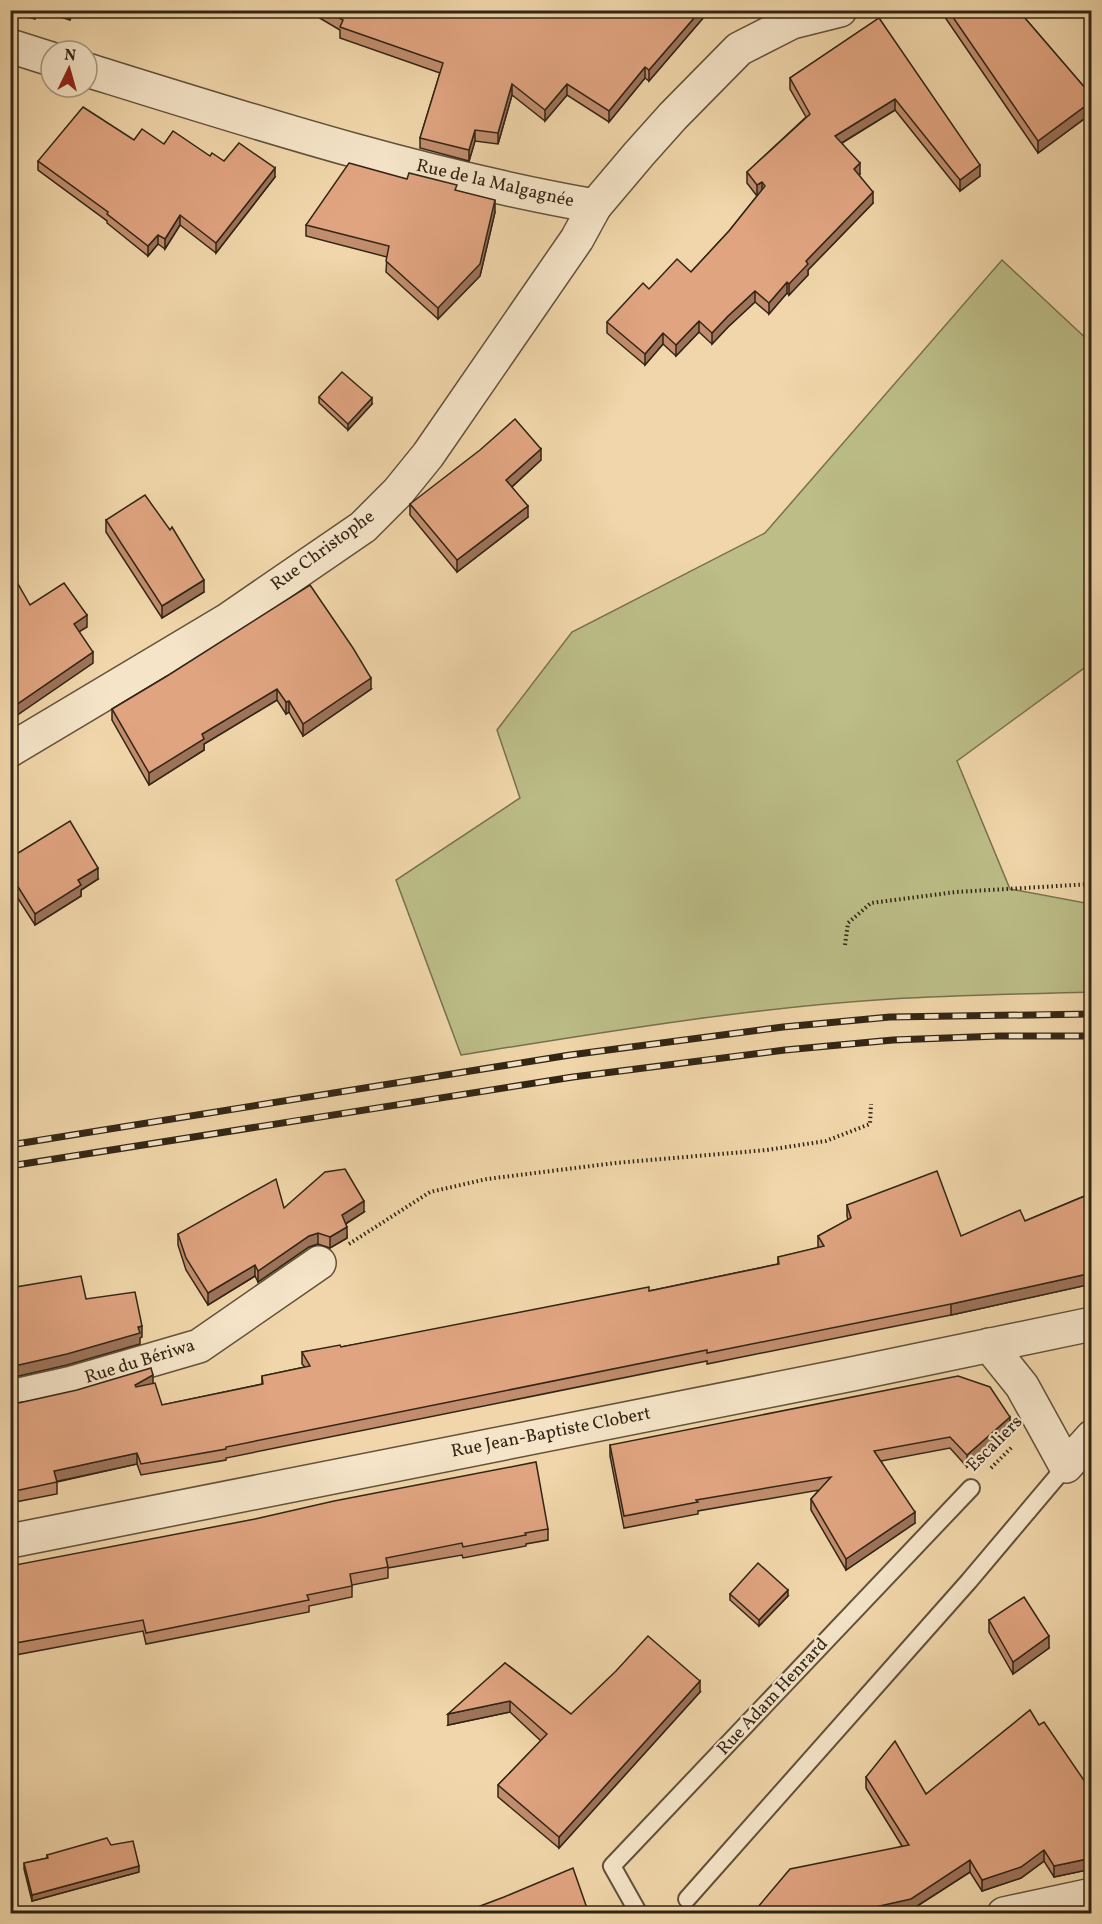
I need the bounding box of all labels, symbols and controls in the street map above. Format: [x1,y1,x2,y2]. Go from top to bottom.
north arrow [39,39,99,99]
text: N [63,45,77,68]
street label: Rue de la Malgagnée [414,154,576,214]
street label: Rue Christophe [266,505,380,597]
street label: Rue du Bériwa [82,1333,198,1391]
street label: Rue Jean-Baptiste Clobert [449,1401,653,1465]
street label: Escaliers [961,1410,1029,1478]
street label: Rue Adam Henrard [712,1633,834,1761]

